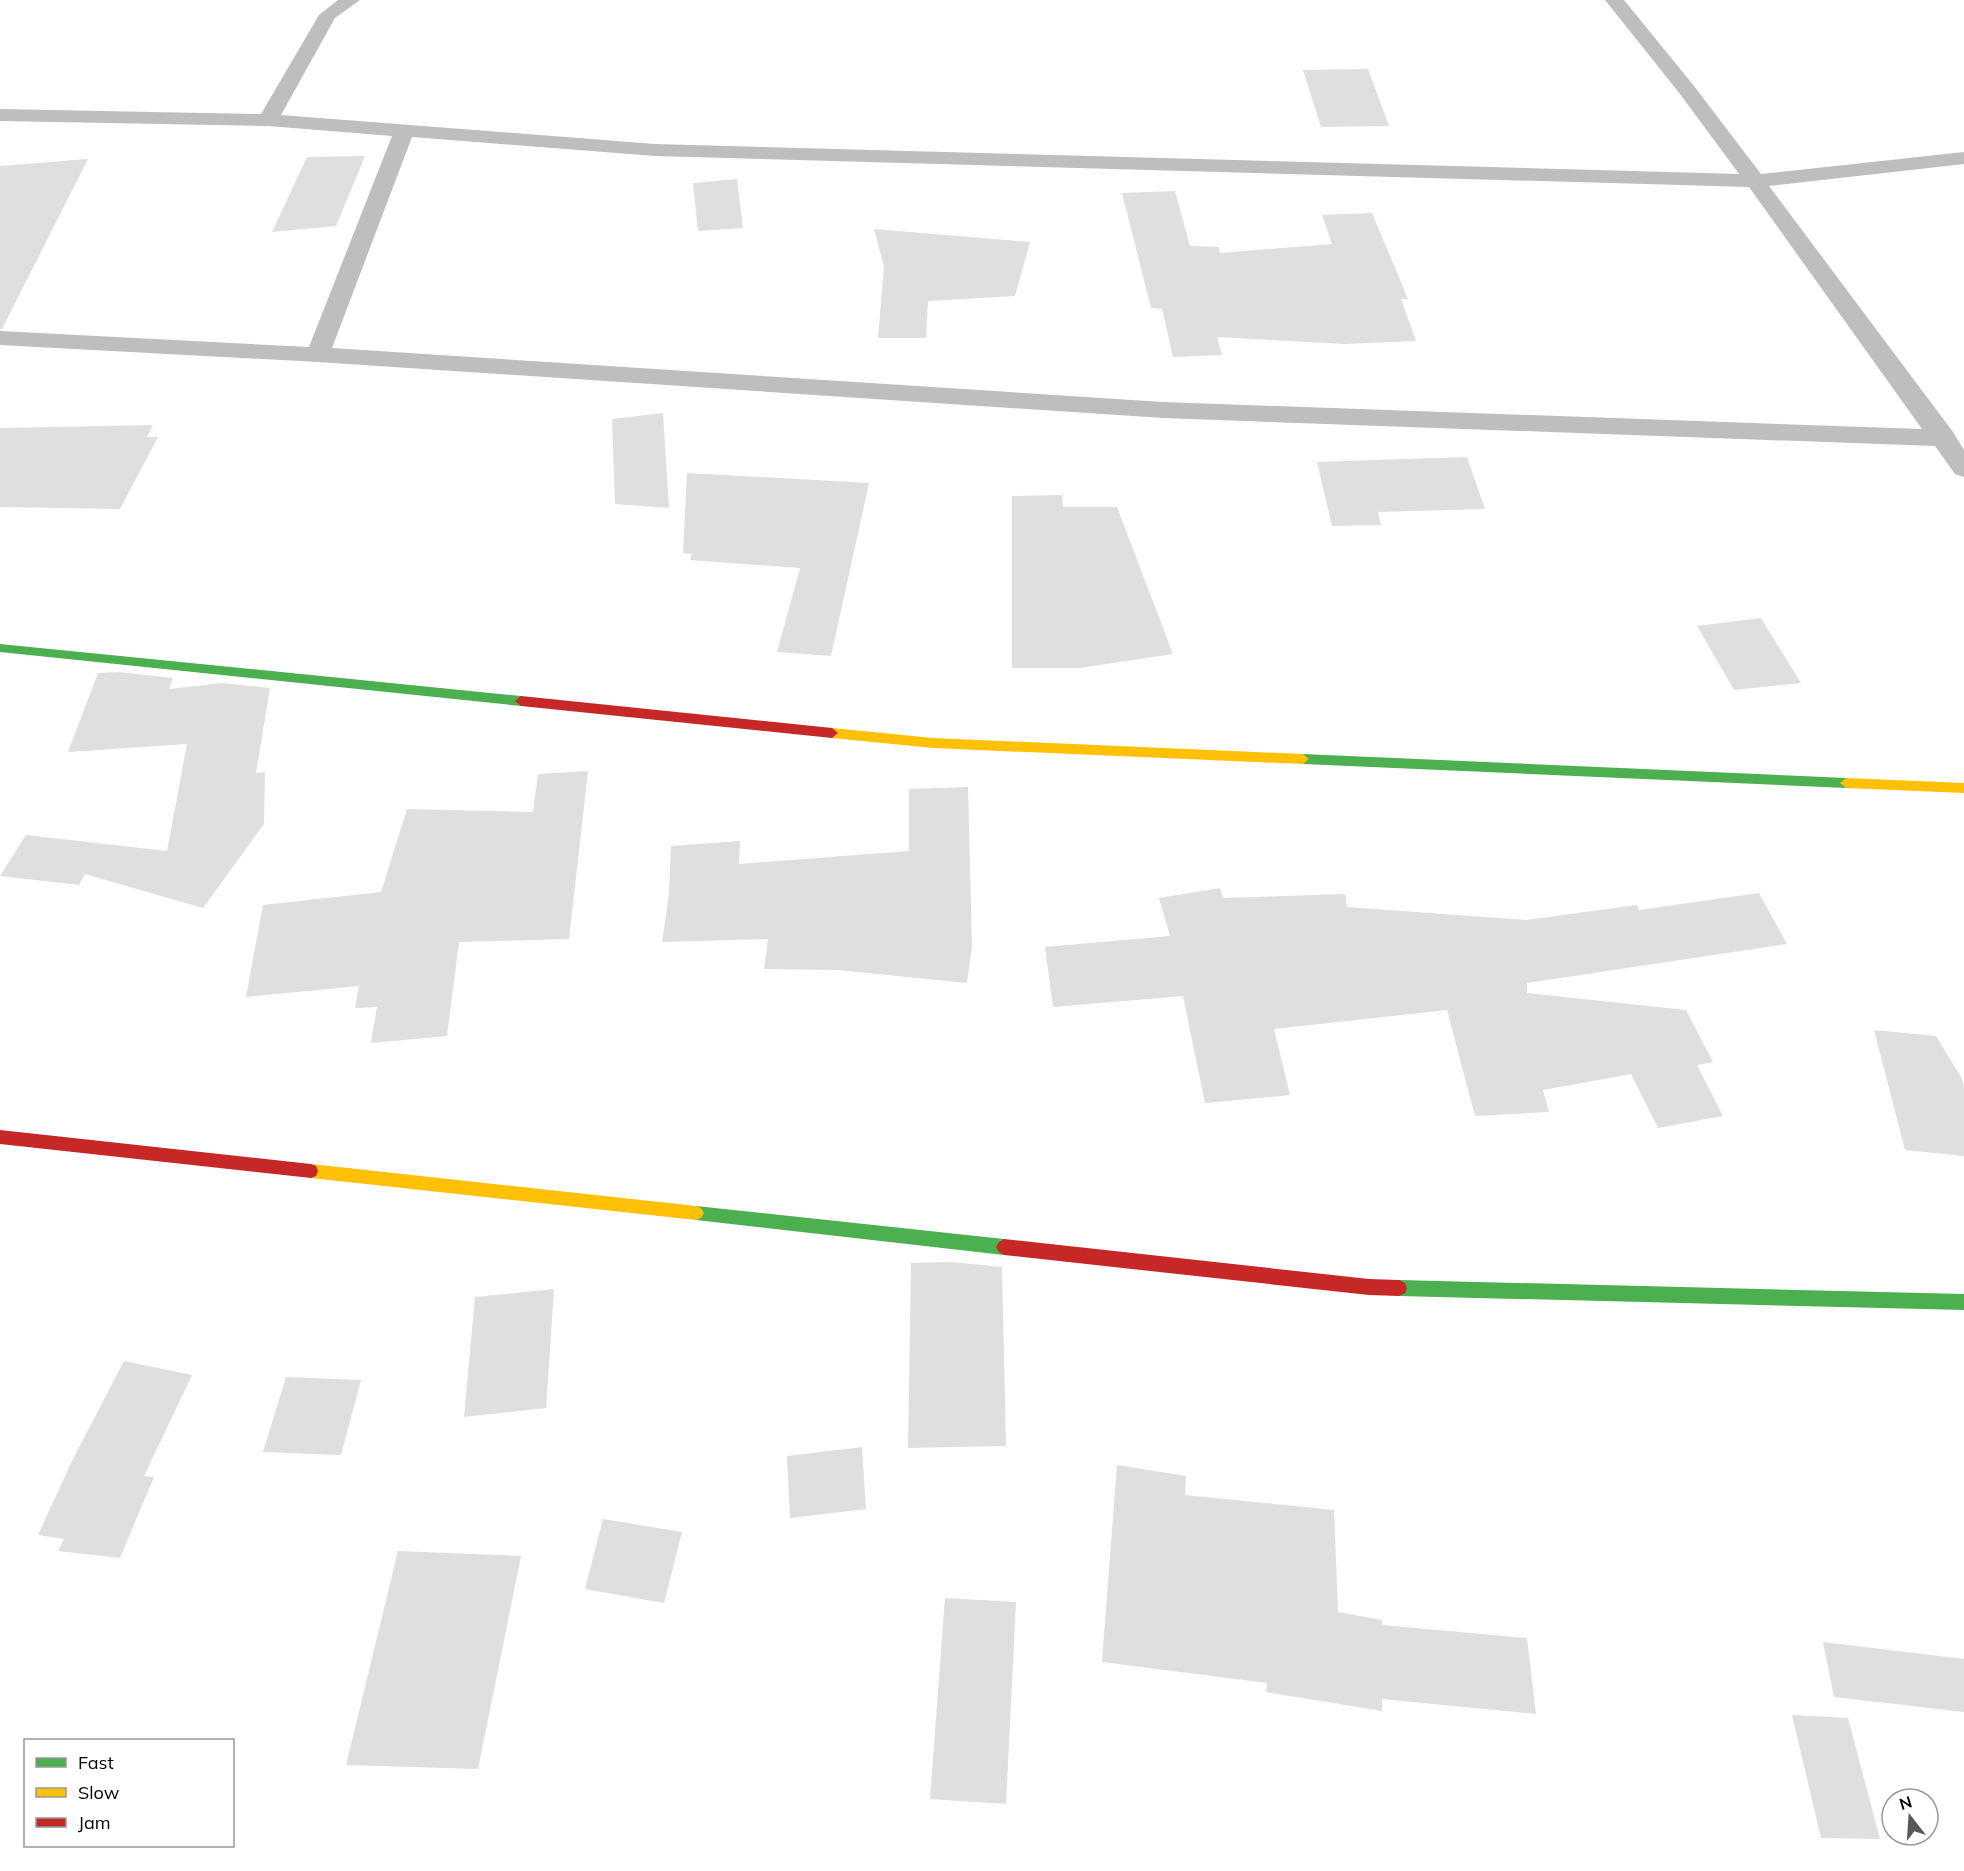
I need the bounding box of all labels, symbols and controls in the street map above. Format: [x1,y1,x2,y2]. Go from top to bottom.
legend [24,1739,234,1847]
text: Fast [78,1751,114,1774]
text: Slow [78,1781,120,1804]
north arrow [1880,1787,1940,1847]
text: N [1897,1791,1914,1814]
text: Jam [78,1811,111,1834]

